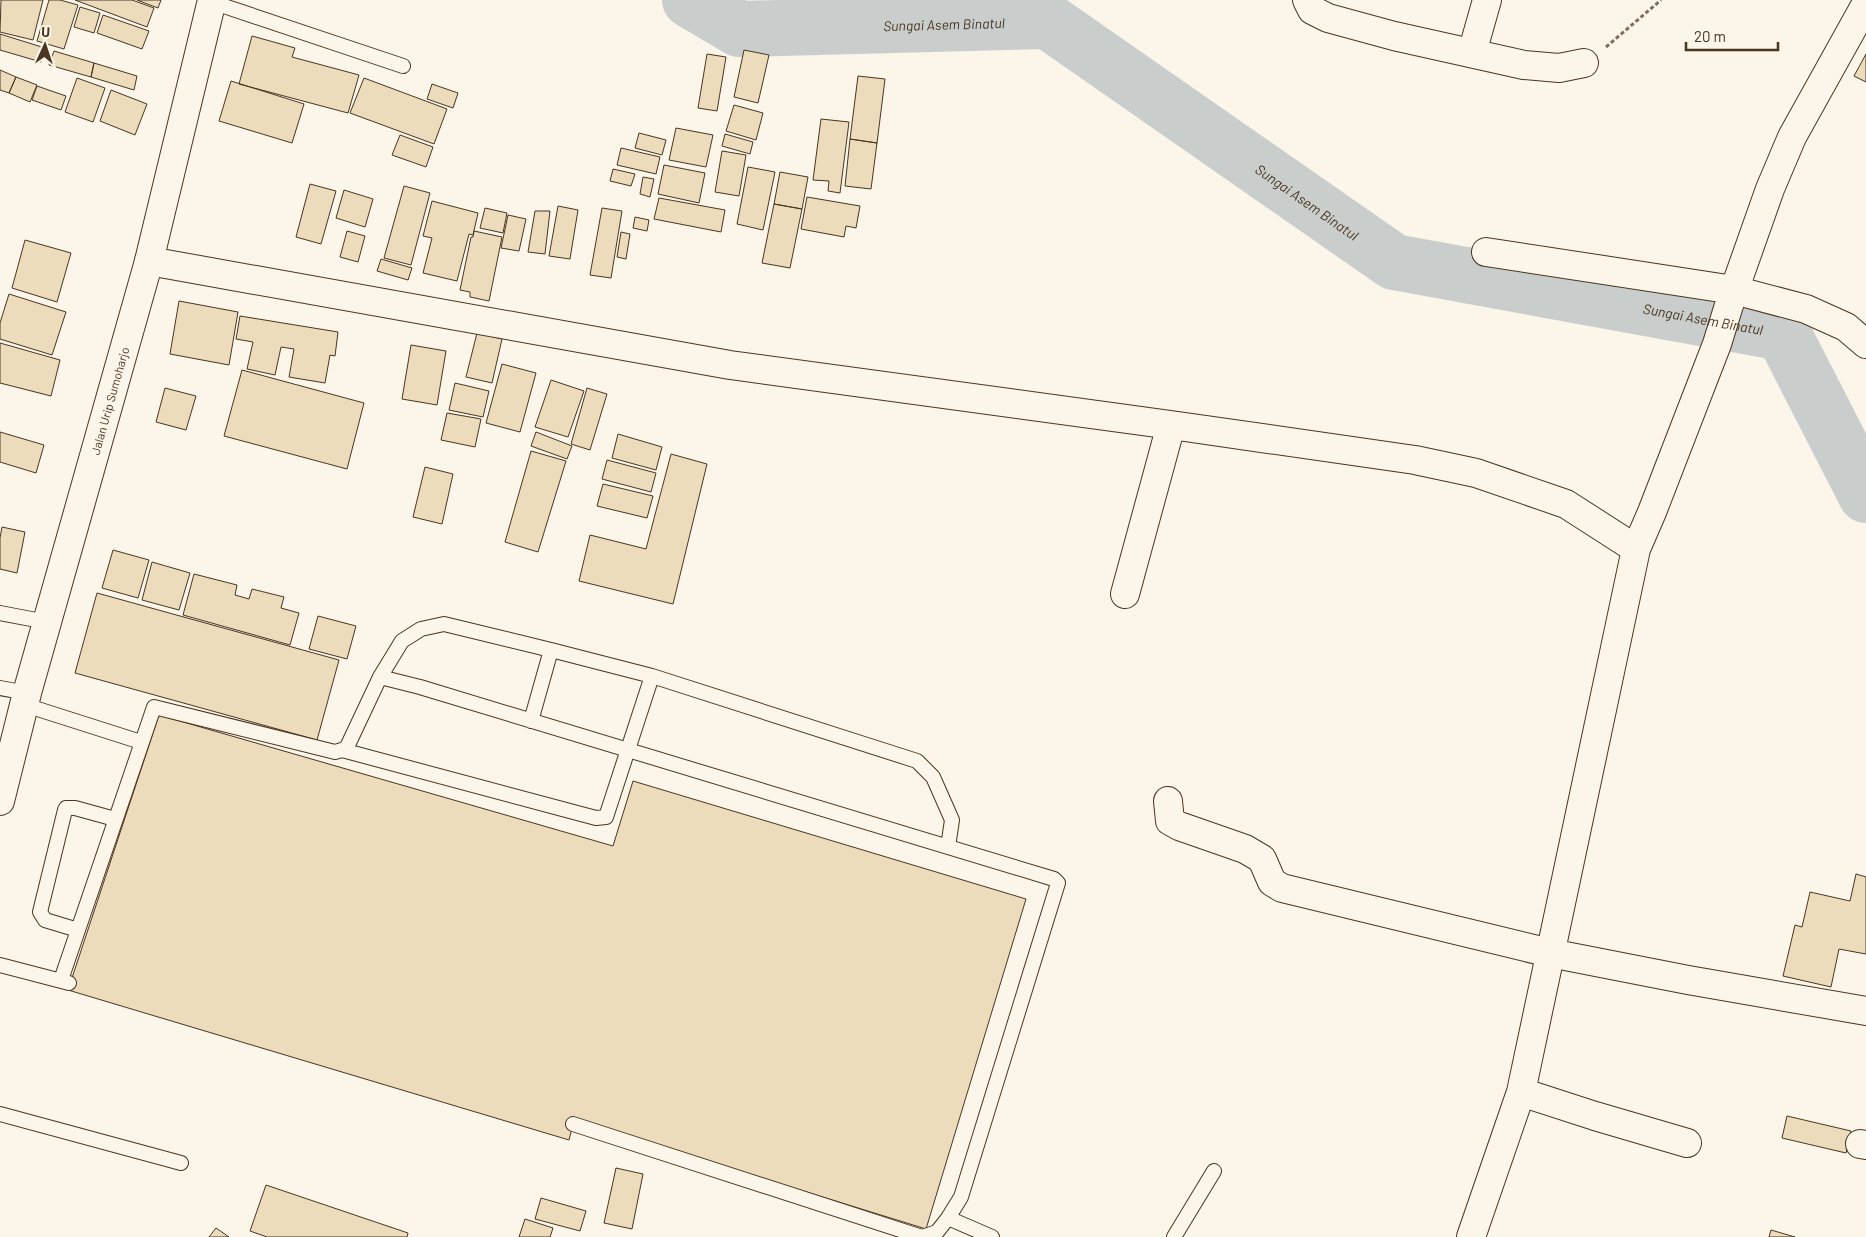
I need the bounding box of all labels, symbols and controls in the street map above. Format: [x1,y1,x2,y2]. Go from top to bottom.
water label: Sungai Asem Binatul [883,14,1005,34]
north arrow [20,20,70,70]
scale bar [1686,20,1778,52]
text: U [41,23,51,40]
text: 20 m [1694,27,1726,45]
water label: Sungai Asem Binatul [1253,160,1362,243]
water label: Sungai Asem Binatul [1642,299,1765,338]
street label: Jalan Urip Sumoharjo [88,345,131,456]

